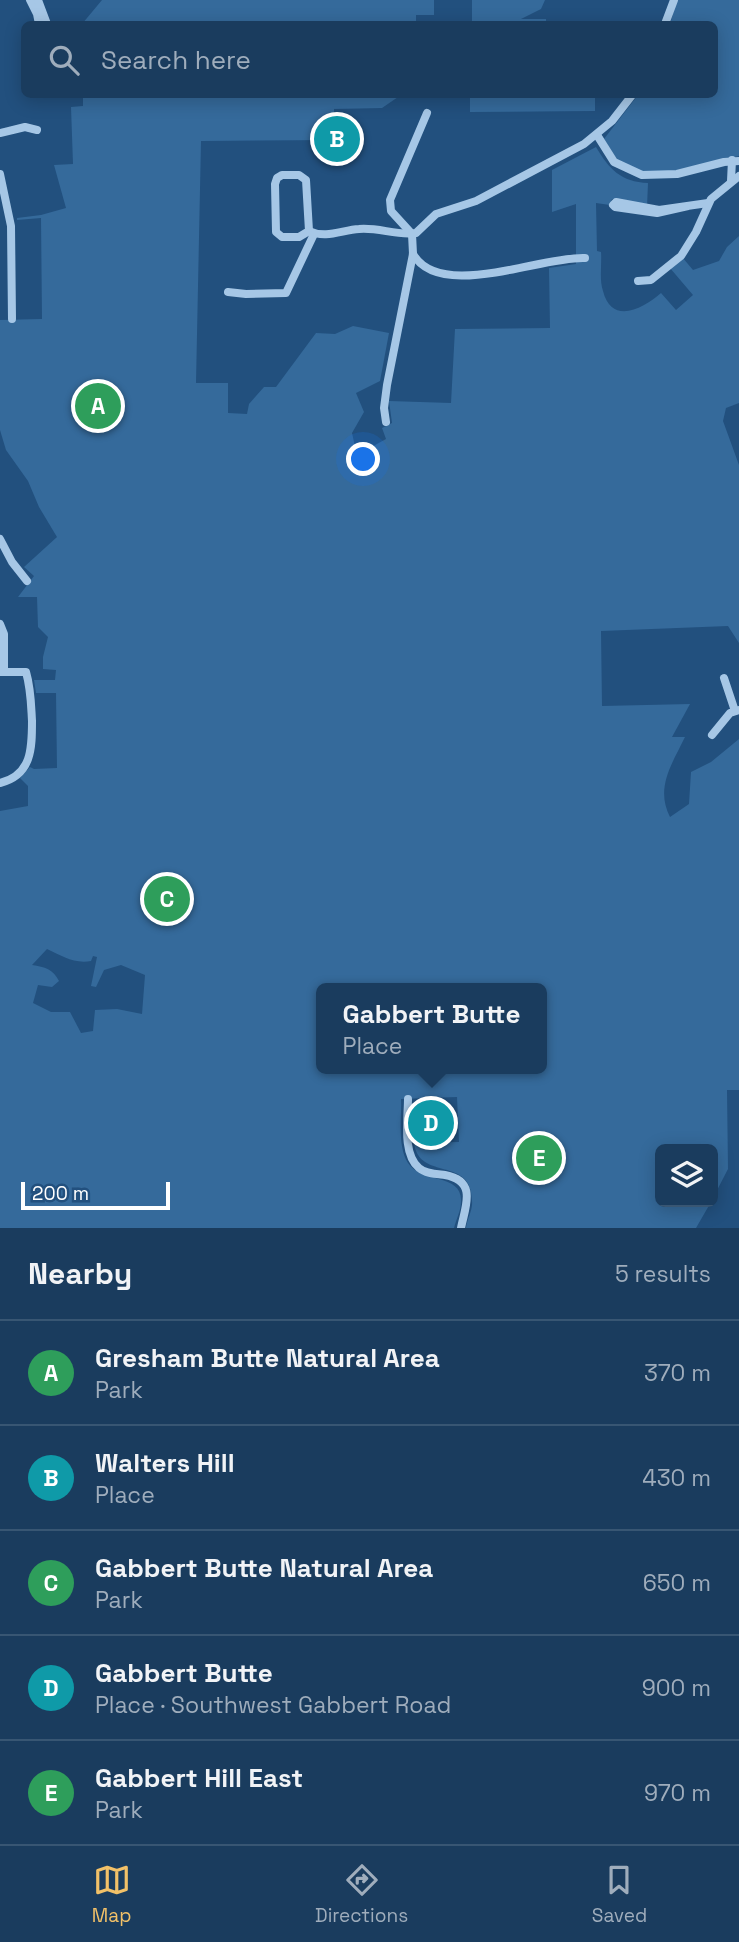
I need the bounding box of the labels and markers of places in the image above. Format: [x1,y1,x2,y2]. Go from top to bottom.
pin: B [314,113,360,165]
pin: A [75,380,121,432]
pin: C [144,873,190,925]
pin: D [408,1097,454,1149]
pin: E [516,1132,562,1184]

